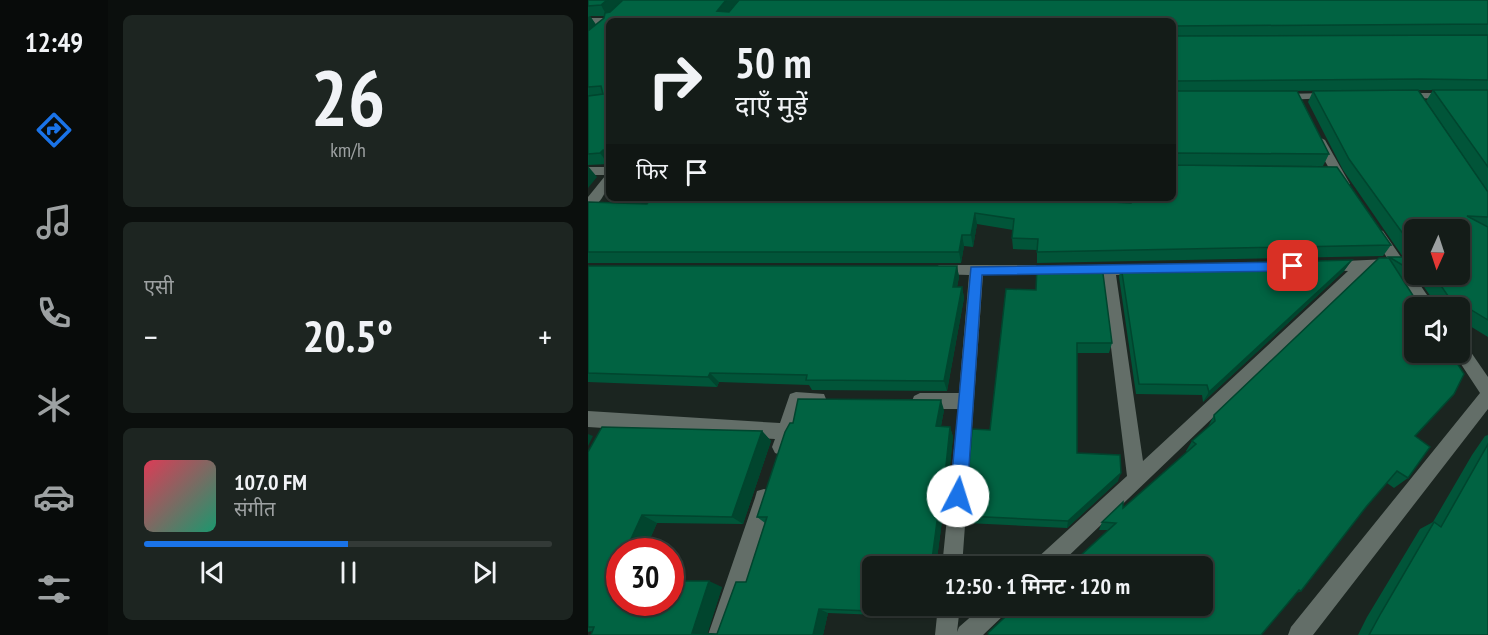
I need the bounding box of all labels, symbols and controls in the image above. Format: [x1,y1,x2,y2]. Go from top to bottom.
text: 12:49 [25,25,83,59]
text: 50 m [735,35,812,90]
icon: right [636,42,714,120]
text: 26 [311,47,385,148]
text: दाएँ मुड़ें [735,88,808,122]
icon: directions [33,109,75,151]
text: km/h [330,137,366,163]
icon: arrive [680,156,713,189]
text: फिर [636,157,668,185]
icon: music [33,201,75,243]
north arrow [1404,219,1470,285]
map controls [1404,219,1470,363]
pin [1267,240,1318,291]
icon: arrive [1276,249,1309,282]
text: एसी [144,274,174,300]
icon: phone [33,292,75,334]
button: sound [1404,297,1470,363]
text: 20.5° [303,306,393,364]
text: − [144,315,158,358]
text: + [538,315,552,358]
icon: climate [33,384,75,426]
position arrow [926,464,990,528]
text: 107.0 FM [234,468,307,496]
icon: car [33,476,75,518]
text: संगीत [234,496,275,522]
speed limit sign: 30 [606,538,684,616]
icon: previous [196,556,229,589]
icon: pause [332,556,365,589]
icon: next [468,556,501,589]
icon: filters [33,568,75,610]
text: 12:50 · 1 मिनट · 120 m [945,572,1130,600]

